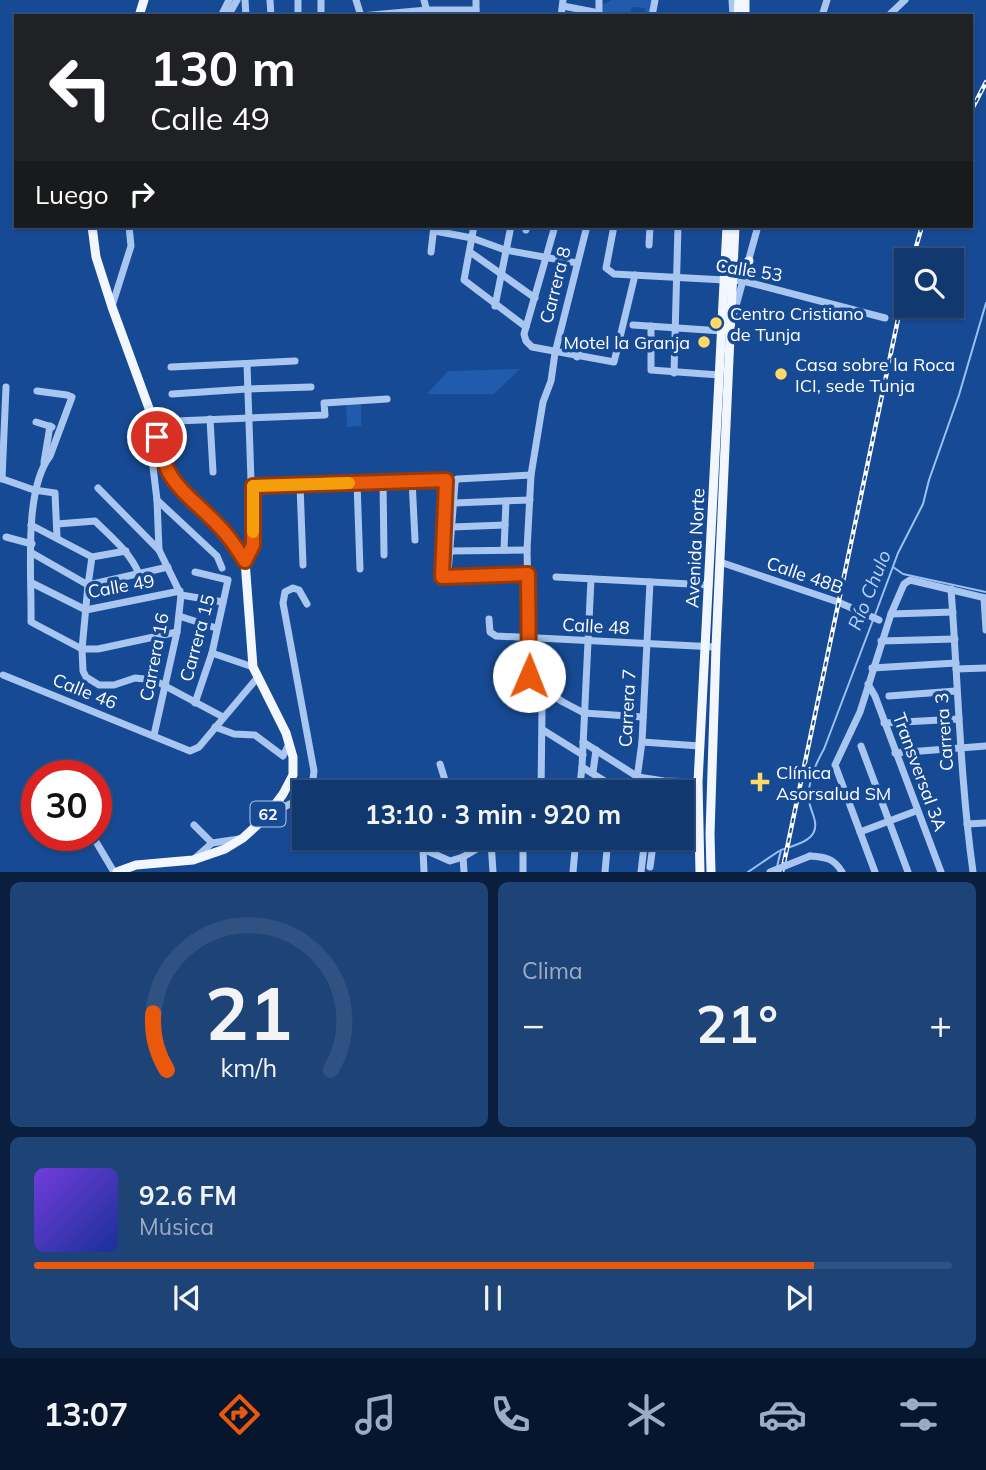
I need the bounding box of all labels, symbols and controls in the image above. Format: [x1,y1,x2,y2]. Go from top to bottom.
text: 130 m [150,37,296,98]
icon: left [35,42,126,133]
text: Calle 49 [150,98,270,138]
icon: right [123,175,161,213]
text: Luego [35,178,109,211]
street label: Carrera 8 [534,244,576,326]
map controls [894,248,964,318]
button: search [894,248,964,318]
street label: Calle 53 [714,253,784,287]
place label: Centro Cristiano de Tunja [730,302,864,346]
marker: Centro Cristiano de Tunja [708,315,724,331]
place label: Motel la Granja [564,331,690,354]
marker: Motel la Granja [696,334,712,350]
place label: Casa sobre la Roca ICI, sede Tunja [795,353,955,397]
marker: Casa sobre la Roca ICI, sede Tunja [773,366,789,382]
pin [127,407,187,467]
icon: arrive [138,418,176,456]
street label: Avenida Norte [680,488,710,608]
water label: Río Chulo [842,546,896,633]
street label: Calle 48B [764,551,846,599]
street label: Calle 49 [86,569,156,603]
street label: Carrera 15 [174,592,220,684]
street label: Carrera 16 [134,611,174,703]
street label: Calle 48 [562,613,630,639]
position arrow [492,639,566,713]
street label: Calle 46 [49,668,121,714]
street label: Carrera 7 [613,668,641,748]
street label: Carrera 3 [930,692,958,772]
street label: Transversal 3A [888,710,952,834]
speed limit sign: 30 [21,760,112,851]
place label: Clínica Asorsalud SM [776,761,891,805]
marker: Clínica Asorsalud SM [750,772,770,792]
text: 13:10 · 3 min · 920 m [365,798,621,831]
road number: 62 [250,802,286,827]
text: Clima [522,956,583,985]
text: 21 [205,968,293,1059]
text: 21° [696,991,778,1056]
text: − [522,1000,545,1048]
text: + [929,1000,952,1048]
text: km/h [221,1052,277,1083]
text: 92.6 FM [139,1179,237,1212]
text: Música [139,1212,214,1241]
icon: previous [168,1279,206,1317]
icon: pause [474,1279,512,1317]
icon: next [780,1279,818,1317]
icon: directions [215,1390,264,1439]
icon: music [351,1390,400,1439]
icon: phone [486,1390,535,1439]
icon: climate [622,1390,671,1439]
icon: car [758,1390,807,1439]
icon: filters [894,1390,943,1439]
text: 13:07 [43,1394,128,1434]

